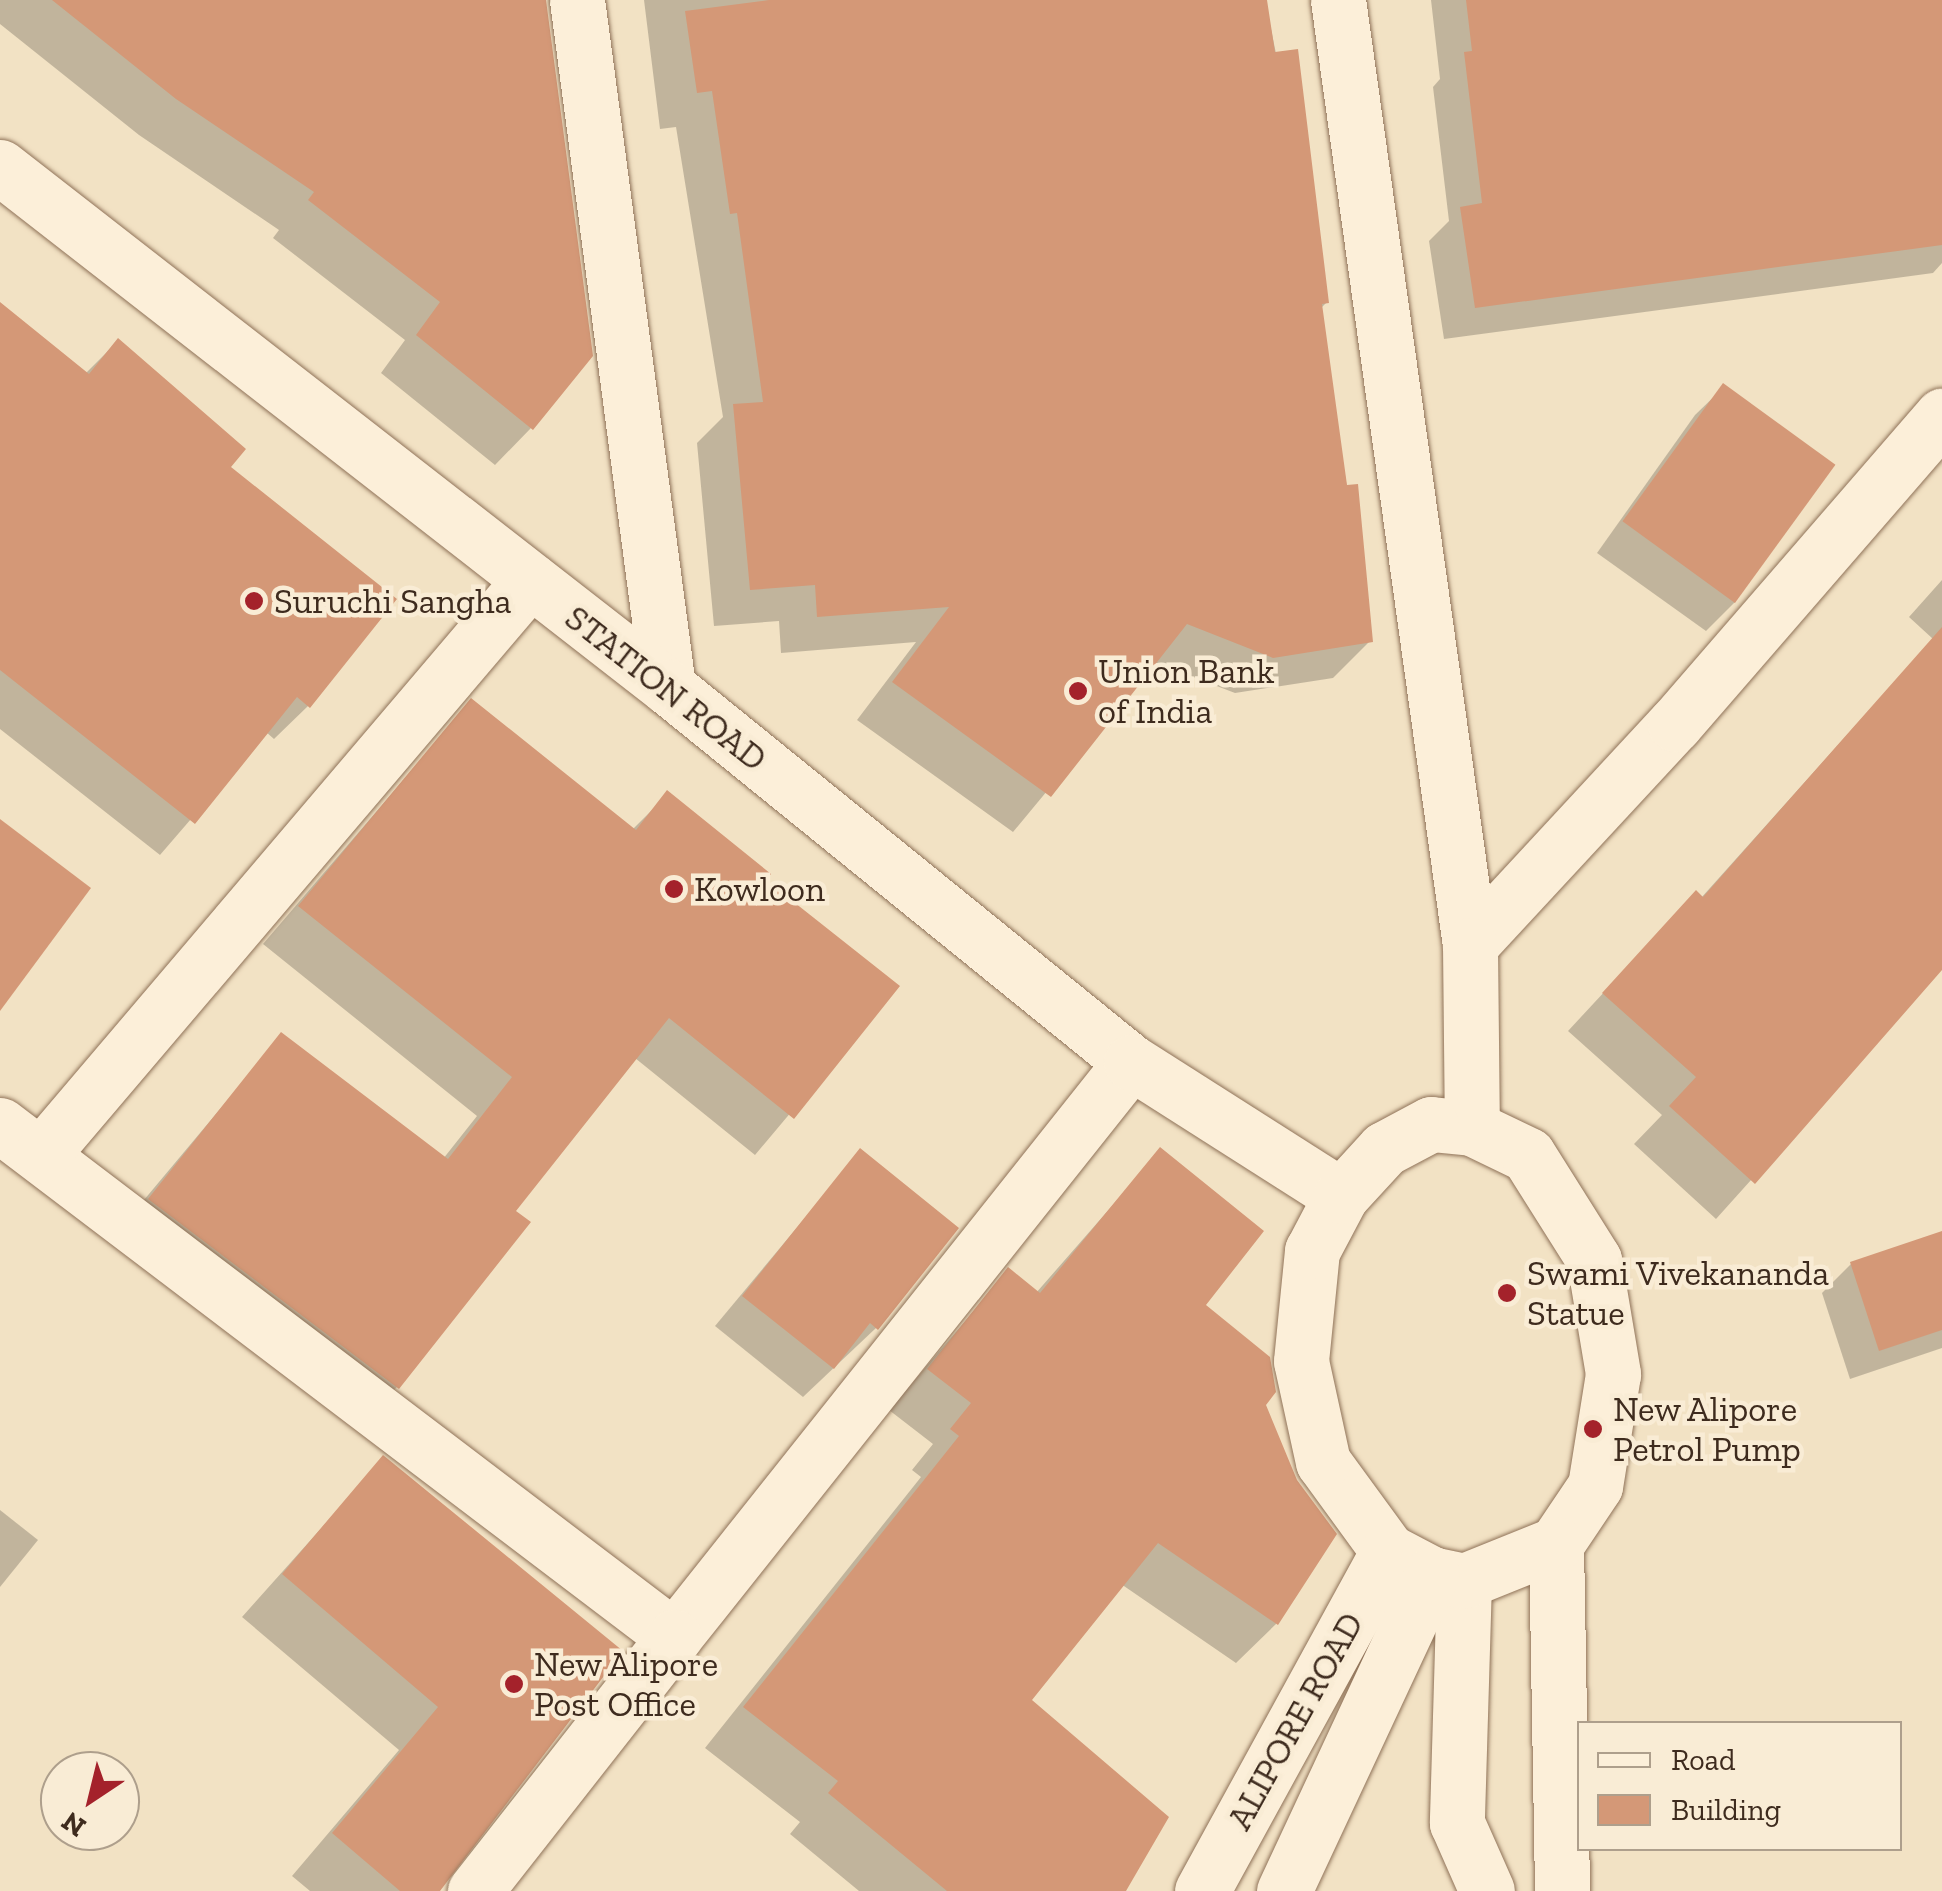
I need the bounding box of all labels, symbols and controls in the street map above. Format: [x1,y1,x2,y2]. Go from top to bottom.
place label: Suruchi Sangha [274,580,511,622]
marker: Suruchi Sangha [243,590,265,612]
street label: STATION ROAD [557,596,775,780]
place label: Union Bank of India [1098,650,1274,732]
marker: Union Bank of India [1067,680,1089,702]
place label: Kowloon [694,868,825,910]
marker: Kowloon [663,878,685,900]
place label: Swami Vivekananda Statue [1527,1252,1830,1334]
marker: Swami Vivekananda Statue [1496,1282,1518,1304]
place label: New Alipore Petrol Pump [1613,1388,1801,1470]
marker: New Alipore Petrol Pump [1582,1418,1604,1440]
street label: ALIPORE ROAD [1218,1605,1372,1837]
place label: New Alipore Post Office [534,1643,720,1725]
marker: New Alipore Post Office [503,1673,525,1695]
legend [1577,1721,1902,1851]
text: Road [1671,1742,1736,1778]
north arrow [40,1751,140,1851]
text: Building [1671,1792,1781,1828]
text: N [55,1805,92,1844]

